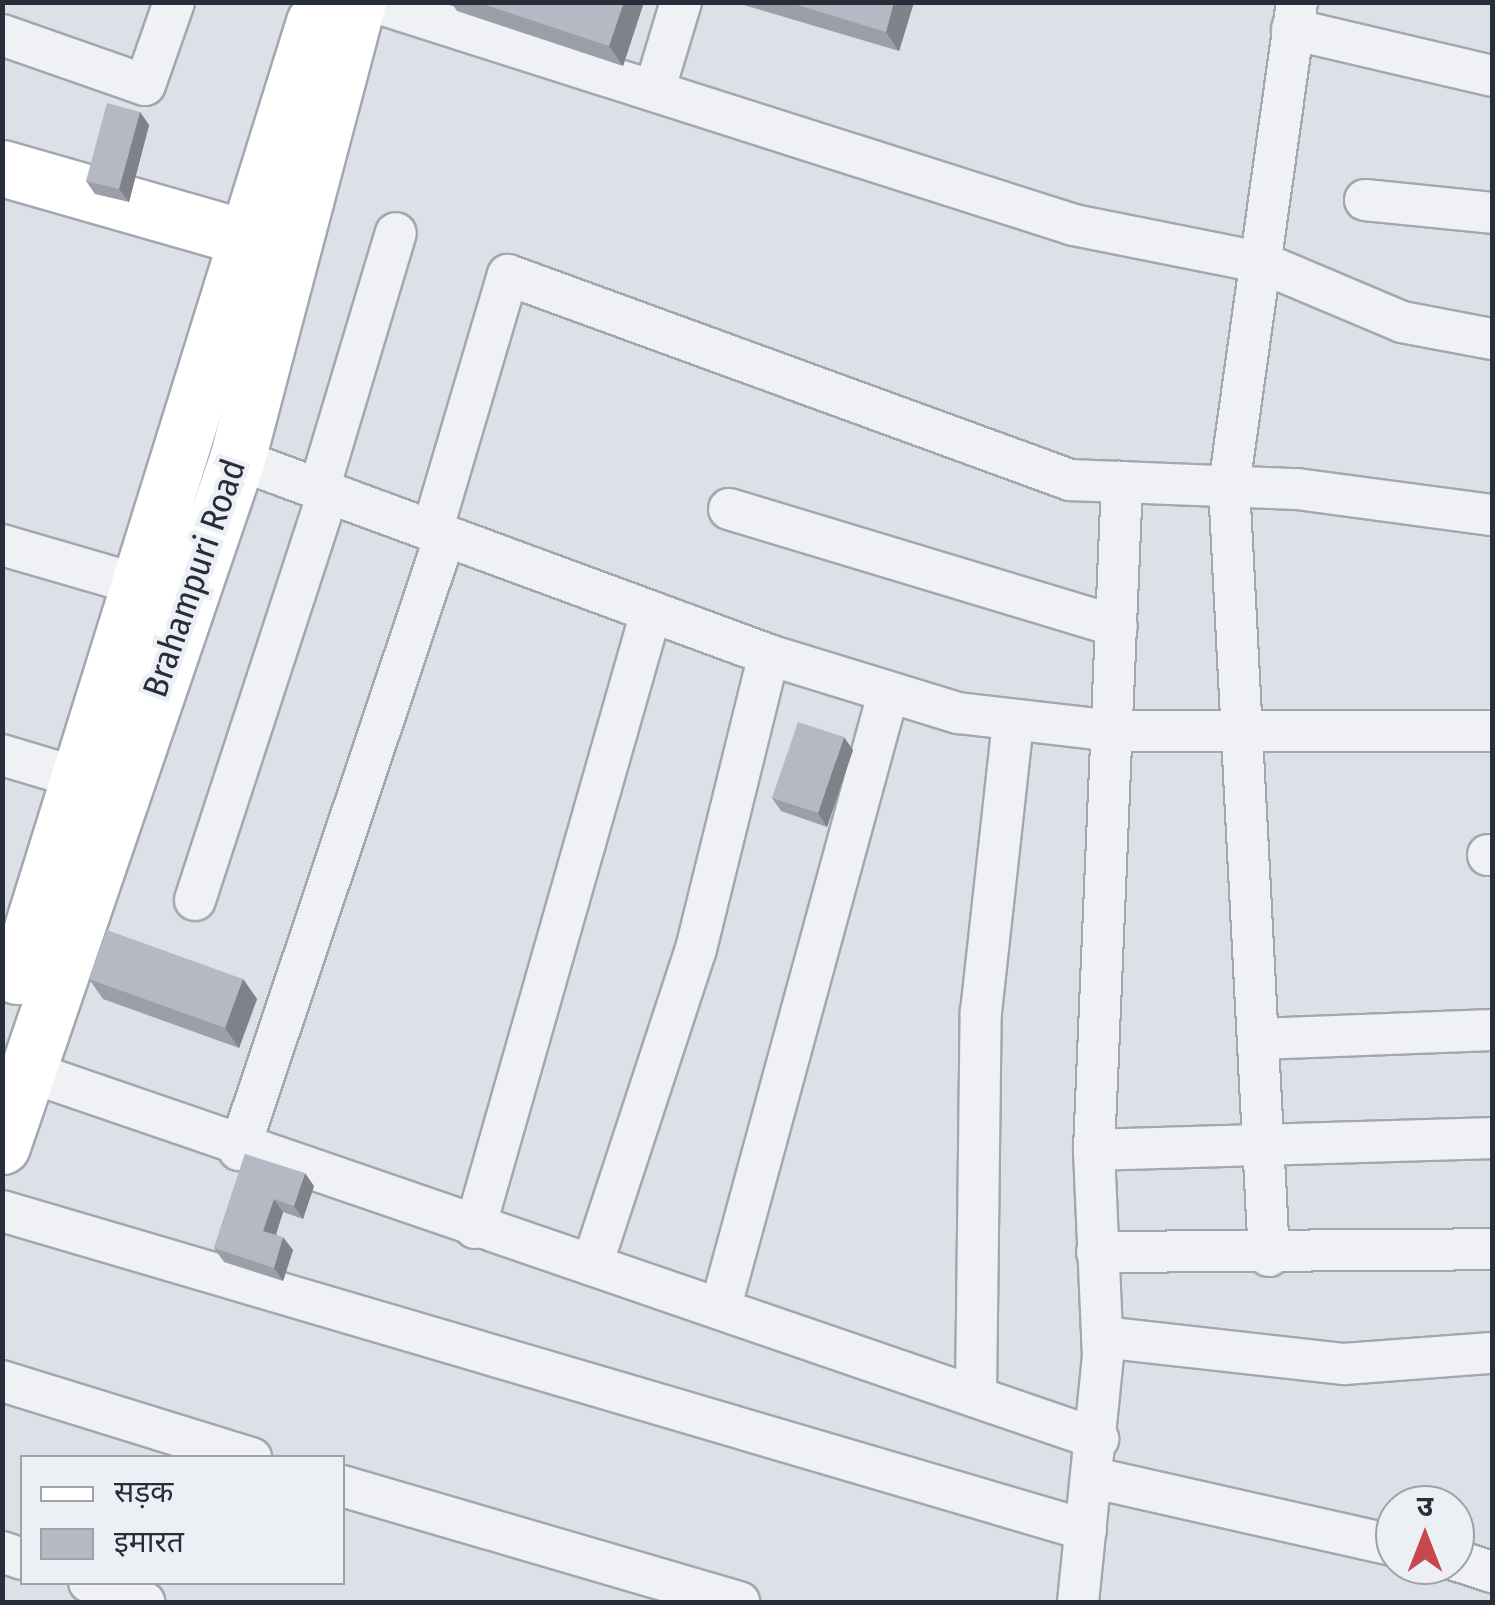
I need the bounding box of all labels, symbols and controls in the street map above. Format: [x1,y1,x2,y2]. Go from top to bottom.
street label: Brahampuri Road [134,454,254,702]
legend [20,1455,345,1585]
text: सड़क [114,1474,173,1510]
north arrow [1375,1485,1475,1585]
text: उ [1417,1490,1433,1523]
text: इमारत [114,1524,184,1560]

